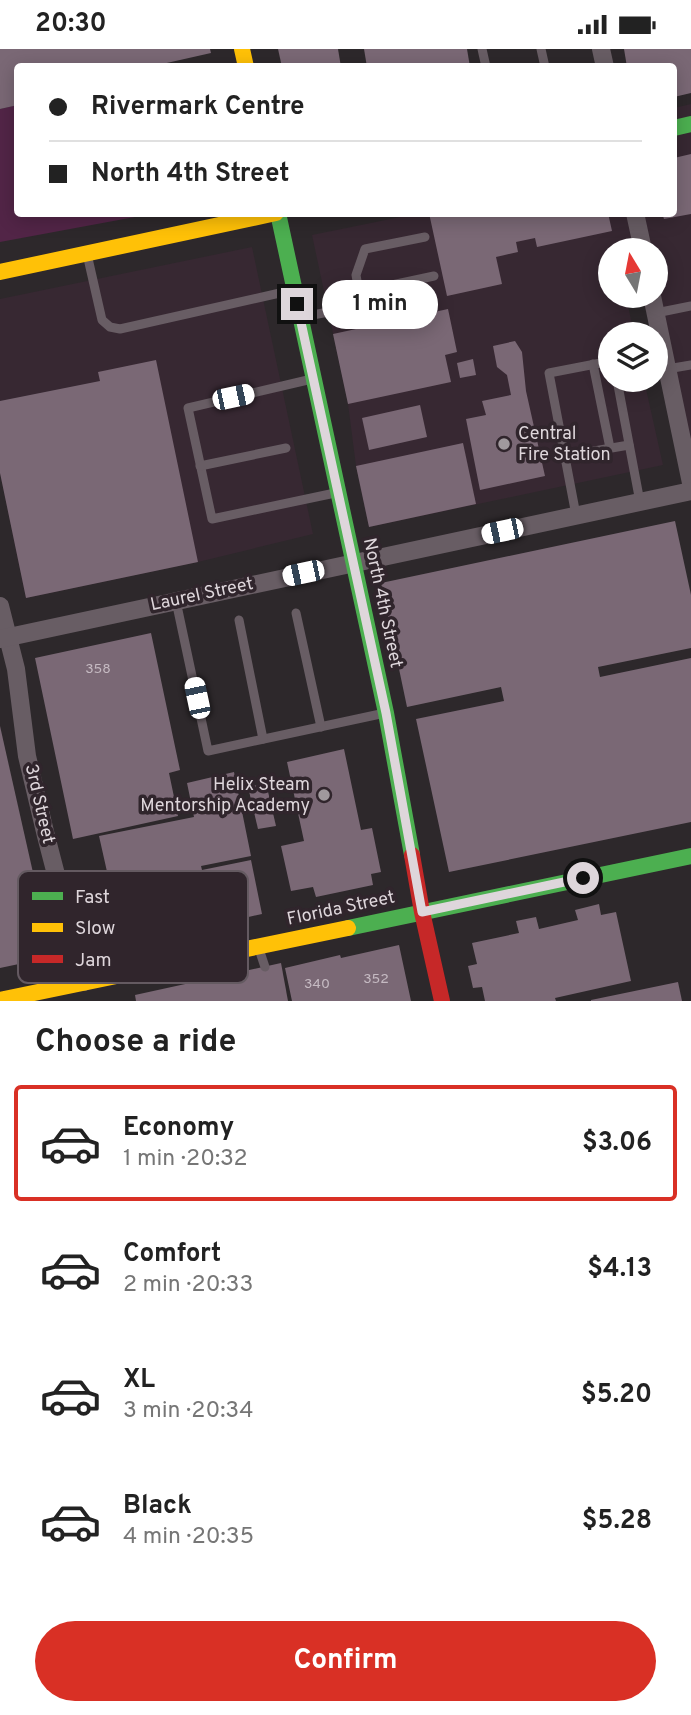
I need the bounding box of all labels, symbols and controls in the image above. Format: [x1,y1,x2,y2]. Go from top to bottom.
text: 20:30 [35,8,107,41]
text: Rivermark Centre [91,91,305,124]
text: North 4th Street [91,158,290,191]
north arrow [598,238,668,308]
map controls [598,238,668,392]
callout: 1 min [322,279,437,329]
route end [281,288,313,320]
text: 1 min [352,290,408,319]
button: layers [598,322,668,392]
car [211,382,256,412]
place label: Central Fire Station [518,423,611,467]
marker: Central Fire Station [496,436,512,452]
car [480,516,525,546]
street label: North 4th Street [357,536,407,670]
car [281,558,326,588]
street label: Laurel Street [148,573,256,617]
house number: 358 [85,661,111,678]
car [183,675,212,721]
street label: 3rd Street [19,762,59,846]
place label: Helix Steam Mentorship Academy [140,774,310,818]
marker: Helix Steam Mentorship Academy [316,787,332,803]
route start [567,862,599,894]
legend [18,871,248,983]
text: Fast [75,886,110,910]
street label: Florida Street [285,886,397,932]
text: Slow [75,917,115,941]
text: Jam [75,949,112,973]
house number: 352 [363,971,389,988]
house number: 340 [304,976,330,993]
text: Choose a ride [35,1023,236,1063]
icon: car [39,1112,102,1175]
text: Economy [123,1112,234,1145]
text: $3.06 [582,1127,652,1160]
text: 1 min · 20:32 [123,1145,248,1174]
icon: car [39,1238,102,1301]
text: Comfort [123,1238,221,1271]
text: $4.13 [587,1253,652,1286]
text: 2 min · 20:33 [123,1271,253,1300]
icon: car [39,1364,102,1427]
text: XL [123,1364,155,1397]
text: $5.20 [581,1379,652,1412]
text: 3 min · 20:34 [123,1397,253,1426]
icon: car [39,1490,102,1553]
text: Black [123,1490,192,1523]
text: $5.28 [582,1505,652,1538]
text: 4 min · 20:35 [123,1523,254,1552]
button: Confirm [35,1621,656,1701]

